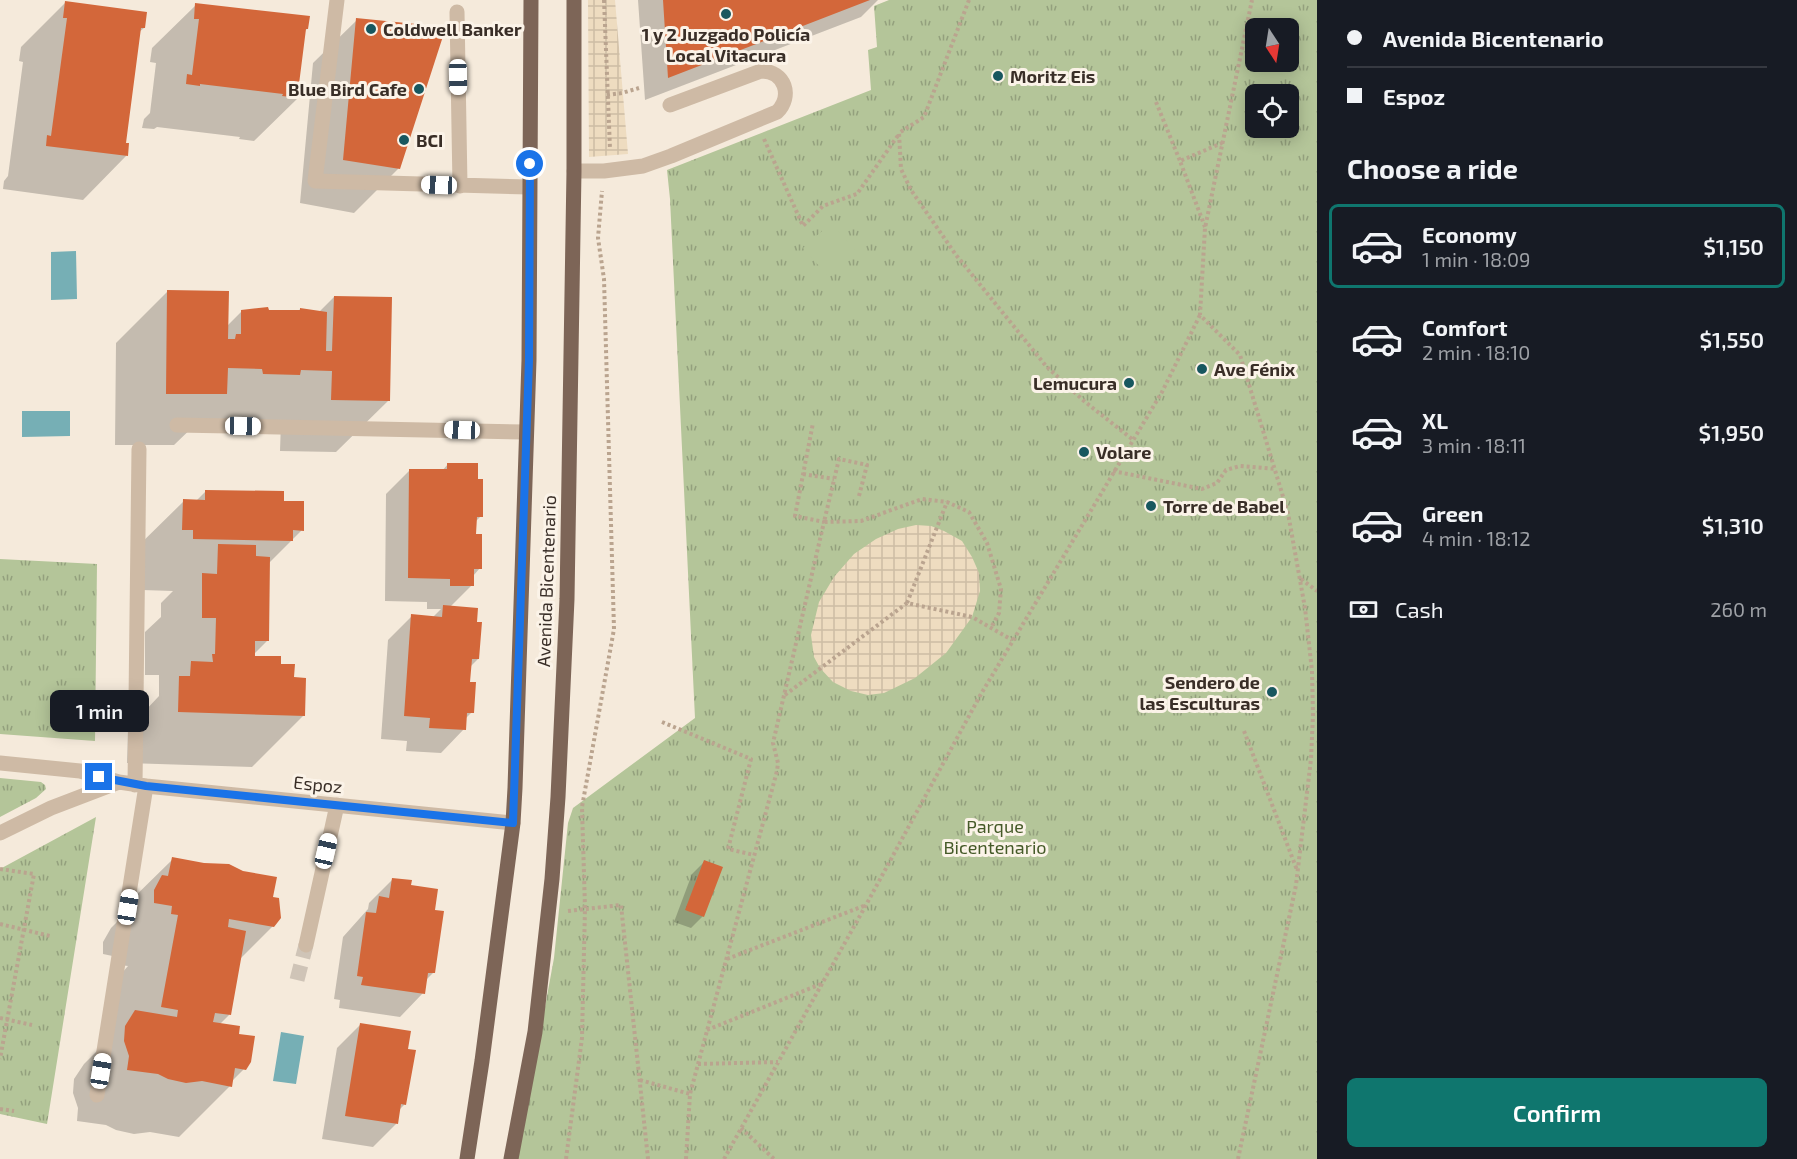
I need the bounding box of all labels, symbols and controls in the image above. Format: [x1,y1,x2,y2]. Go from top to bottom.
marker: 1 y 2 Juzgado Policía Local Vitacura [719,7,733,21]
place label: Coldwell Banker [383,18,522,40]
north arrow [1245,18,1299,72]
map controls [1245,18,1299,138]
marker: Coldwell Banker [364,22,378,36]
place label: 1 y 2 Juzgado Policía Local Vitacura [642,23,810,66]
text: Avenida Bicentenario [1383,25,1604,51]
car [449,59,467,95]
place label: Moritz Eis [1010,65,1095,87]
marker: Moritz Eis [991,69,1005,83]
place label: Blue Bird Cafe [288,78,407,100]
marker: Blue Bird Cafe [412,82,426,96]
text: Espoz [1383,83,1445,109]
button: locate [1245,84,1299,138]
place label: BCI [416,129,443,151]
marker: BCI [397,133,411,147]
route start [516,150,543,177]
text: Choose a ride [1347,152,1518,184]
car [421,175,457,195]
icon: car [1350,219,1404,273]
text: Economy [1422,221,1517,247]
text: $1,150 [1703,233,1764,259]
text: 1 min · 18:09 [1422,247,1530,271]
icon: car [1350,312,1404,366]
text: Comfort [1422,314,1507,340]
text: $1,550 [1699,326,1764,352]
text: 2 min · 18:10 [1422,340,1530,364]
place label: Ave Fénix [1214,358,1296,380]
marker: Ave Fénix [1195,362,1209,376]
place label: Lemucura [1033,372,1117,394]
marker: Lemucura [1122,376,1136,390]
icon: car [1350,405,1404,459]
text: XL [1422,407,1448,433]
car [225,417,261,435]
text: $1,950 [1699,419,1764,445]
car [444,420,480,440]
text: 3 min · 18:11 [1422,433,1526,457]
place label: Volare [1096,441,1151,463]
marker: Volare [1077,445,1091,459]
street label: Avenida Bicentenario [532,495,560,667]
place label: Torre de Babel [1163,495,1285,517]
icon: car [1350,498,1404,552]
marker: Torre de Babel [1144,499,1158,513]
text: Green [1422,500,1484,526]
text: $1,310 [1702,512,1764,538]
text: 4 min · 18:12 [1422,526,1531,550]
icon: cash [1347,593,1380,626]
text: Cash [1395,596,1444,622]
text: 260 m [1710,597,1767,621]
place label: Sendero de las Esculturas [1139,671,1260,714]
marker: Sendero de las Esculturas [1265,685,1279,699]
callout: 1 min [50,690,148,732]
text: 1 min [76,699,123,723]
route end [85,763,112,790]
street label: Espoz [292,770,344,798]
park label: Parque Bicentenario [943,815,1047,858]
car [313,831,339,871]
car [116,888,140,926]
car [89,1052,113,1090]
button: Confirm [1347,1078,1767,1147]

